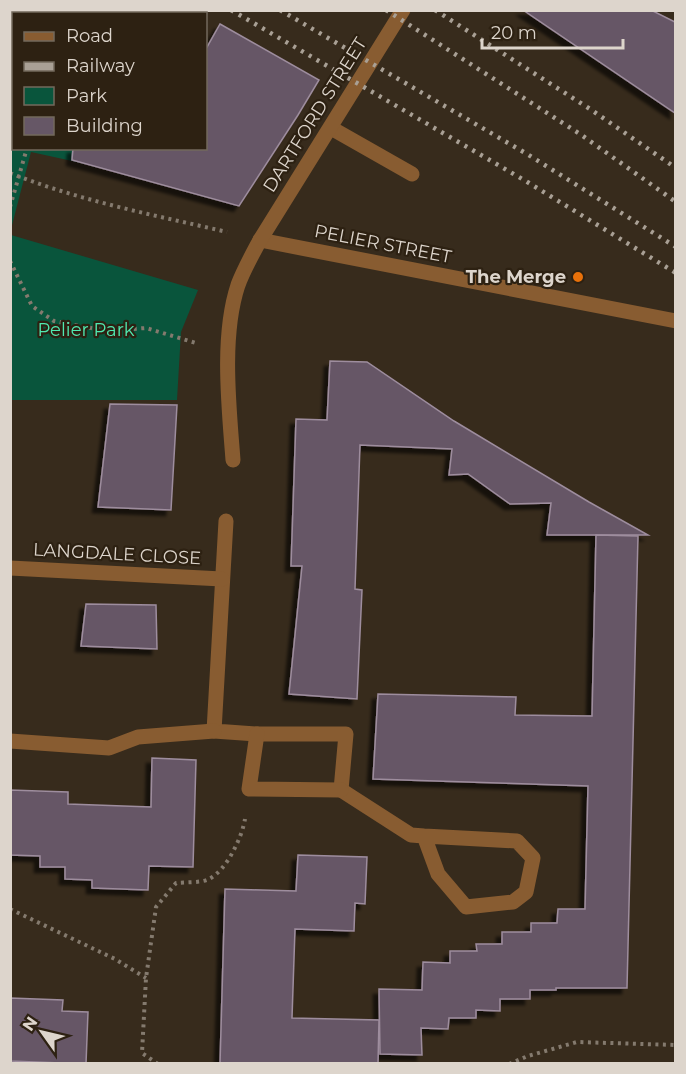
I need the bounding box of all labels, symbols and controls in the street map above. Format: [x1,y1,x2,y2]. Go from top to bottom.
legend [12,12,207,150]
scale bar [482,12,623,50]
text: 20 m [491,22,537,44]
text: Road [66,25,113,47]
street label: DARTFORD STREET [258,33,372,196]
text: Railway [66,55,135,77]
text: Park [66,85,107,107]
text: Building [66,115,143,137]
street label: PELIER STREET [313,220,454,268]
place label: The Merge [466,266,566,288]
marker: The Merge [571,270,585,284]
park label: Pelier Park [37,319,135,341]
street label: LANGDALE CLOSE [32,539,202,569]
north arrow [12,1002,72,1062]
text: N [18,1013,41,1035]

